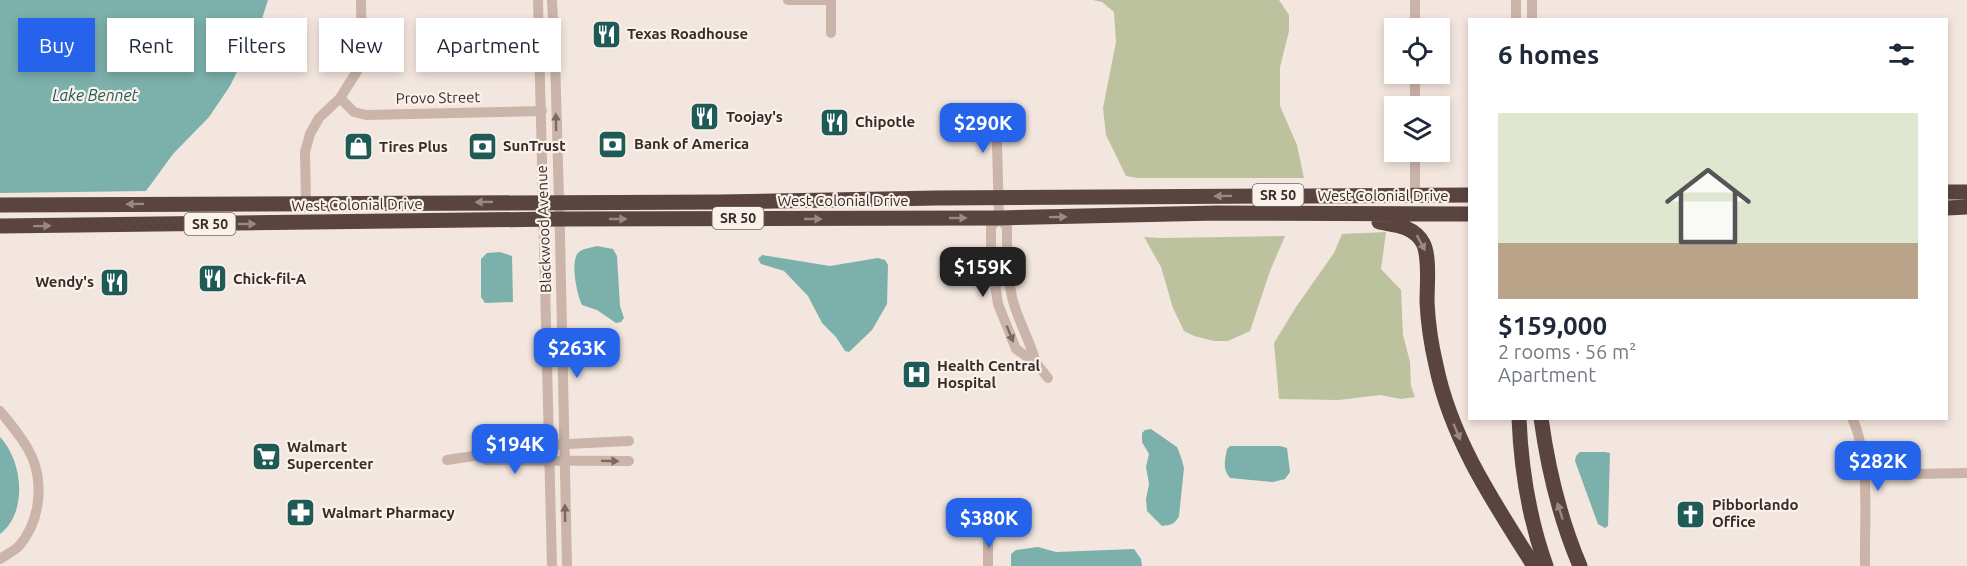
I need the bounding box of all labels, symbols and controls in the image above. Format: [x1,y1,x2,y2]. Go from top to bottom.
chip: Buy [18,18,95,72]
chip: Rent [107,18,194,72]
chip: Filters [206,18,307,72]
chip: New [319,18,404,72]
chip: Apartment [416,18,561,72]
restaurant icon: Texas Roadhouse [590,18,622,50]
map controls [1384,18,1450,162]
button: locate [1384,18,1450,84]
place label: Texas Roadhouse [627,25,748,42]
icon: filters [1885,38,1918,71]
text: 6 homes [1498,40,1599,69]
water label: Lake Bennet [52,86,139,104]
street label: Provo Street [395,88,481,107]
button: layers [1384,96,1450,162]
restaurant icon: Toojay's [689,101,721,133]
pin: $290K [941,103,1025,154]
restaurant icon: Chipotle [818,106,850,138]
place label: Toojay's [726,108,783,125]
text: $290K [954,111,1012,134]
one-way arrow [551,113,561,132]
place label: Chipotle [855,113,915,130]
bank icon: Bank of America [597,128,629,160]
bank icon: SunTrust [466,130,498,162]
shop icon: Tires Plus [342,131,374,163]
place label: Bank of America [634,135,749,152]
place label: SunTrust [503,137,566,154]
place label: Tires Plus [379,138,448,155]
icon: home [1654,152,1762,260]
street label: Blackwood Avenue [533,165,554,293]
road number: SR 50 [1252,184,1304,206]
street label: West Colonial Drive [1317,187,1449,204]
one-way arrow [1213,191,1232,201]
street label: West Colonial Drive [777,192,909,209]
street label: West Colonial Drive [291,195,423,214]
one-way arrow [475,197,494,207]
one-way arrow [125,199,144,209]
road number: SR 50 [712,207,764,229]
road number: SR 50 [184,213,236,235]
one-way arrow [949,213,968,223]
one-way arrow [1048,213,1067,222]
one-way arrow [608,214,627,224]
one-way arrow [803,214,822,224]
one-way arrow [238,219,257,229]
one-way arrow [32,221,51,231]
one-way arrow [1415,234,1425,252]
pin: $159K [941,247,1025,298]
text: $159K [954,255,1012,278]
restaurant icon: Chick-fil-A [196,263,228,295]
restaurant icon: Wendy's [99,266,131,298]
place label: Chick-fil-A [233,270,307,287]
place label: Wendy's [35,273,94,290]
text: $159,000 [1498,311,1607,340]
one-way arrow [1006,325,1015,343]
pin: $263K [535,328,619,379]
text: $263K [548,336,606,359]
text: 2 rooms · 56 m² [1498,340,1636,363]
place label: Health Central Hospital [937,357,1041,391]
hospital icon: Health Central Hospital [900,359,932,391]
text: Apartment [1498,363,1596,386]
one-way arrow [1453,423,1463,441]
pin: $194K [473,424,557,475]
text: $194K [486,432,544,455]
place label: Walmart Supercenter [287,438,374,472]
supermarket icon: Walmart Supercenter [250,440,282,472]
pin: $282K [1836,441,1920,492]
text: $282K [1849,449,1907,472]
one-way arrow [600,456,619,466]
place label: Pibborlando Office [1712,496,1799,530]
pharmacy icon: Walmart Pharmacy [285,497,317,529]
pin: $380K [947,498,1031,549]
church icon: Pibborlando Office [1675,498,1707,530]
one-way arrow [1555,502,1565,520]
place label: Walmart Pharmacy [322,504,455,521]
one-way arrow [561,504,570,523]
text: $380K [960,506,1018,529]

